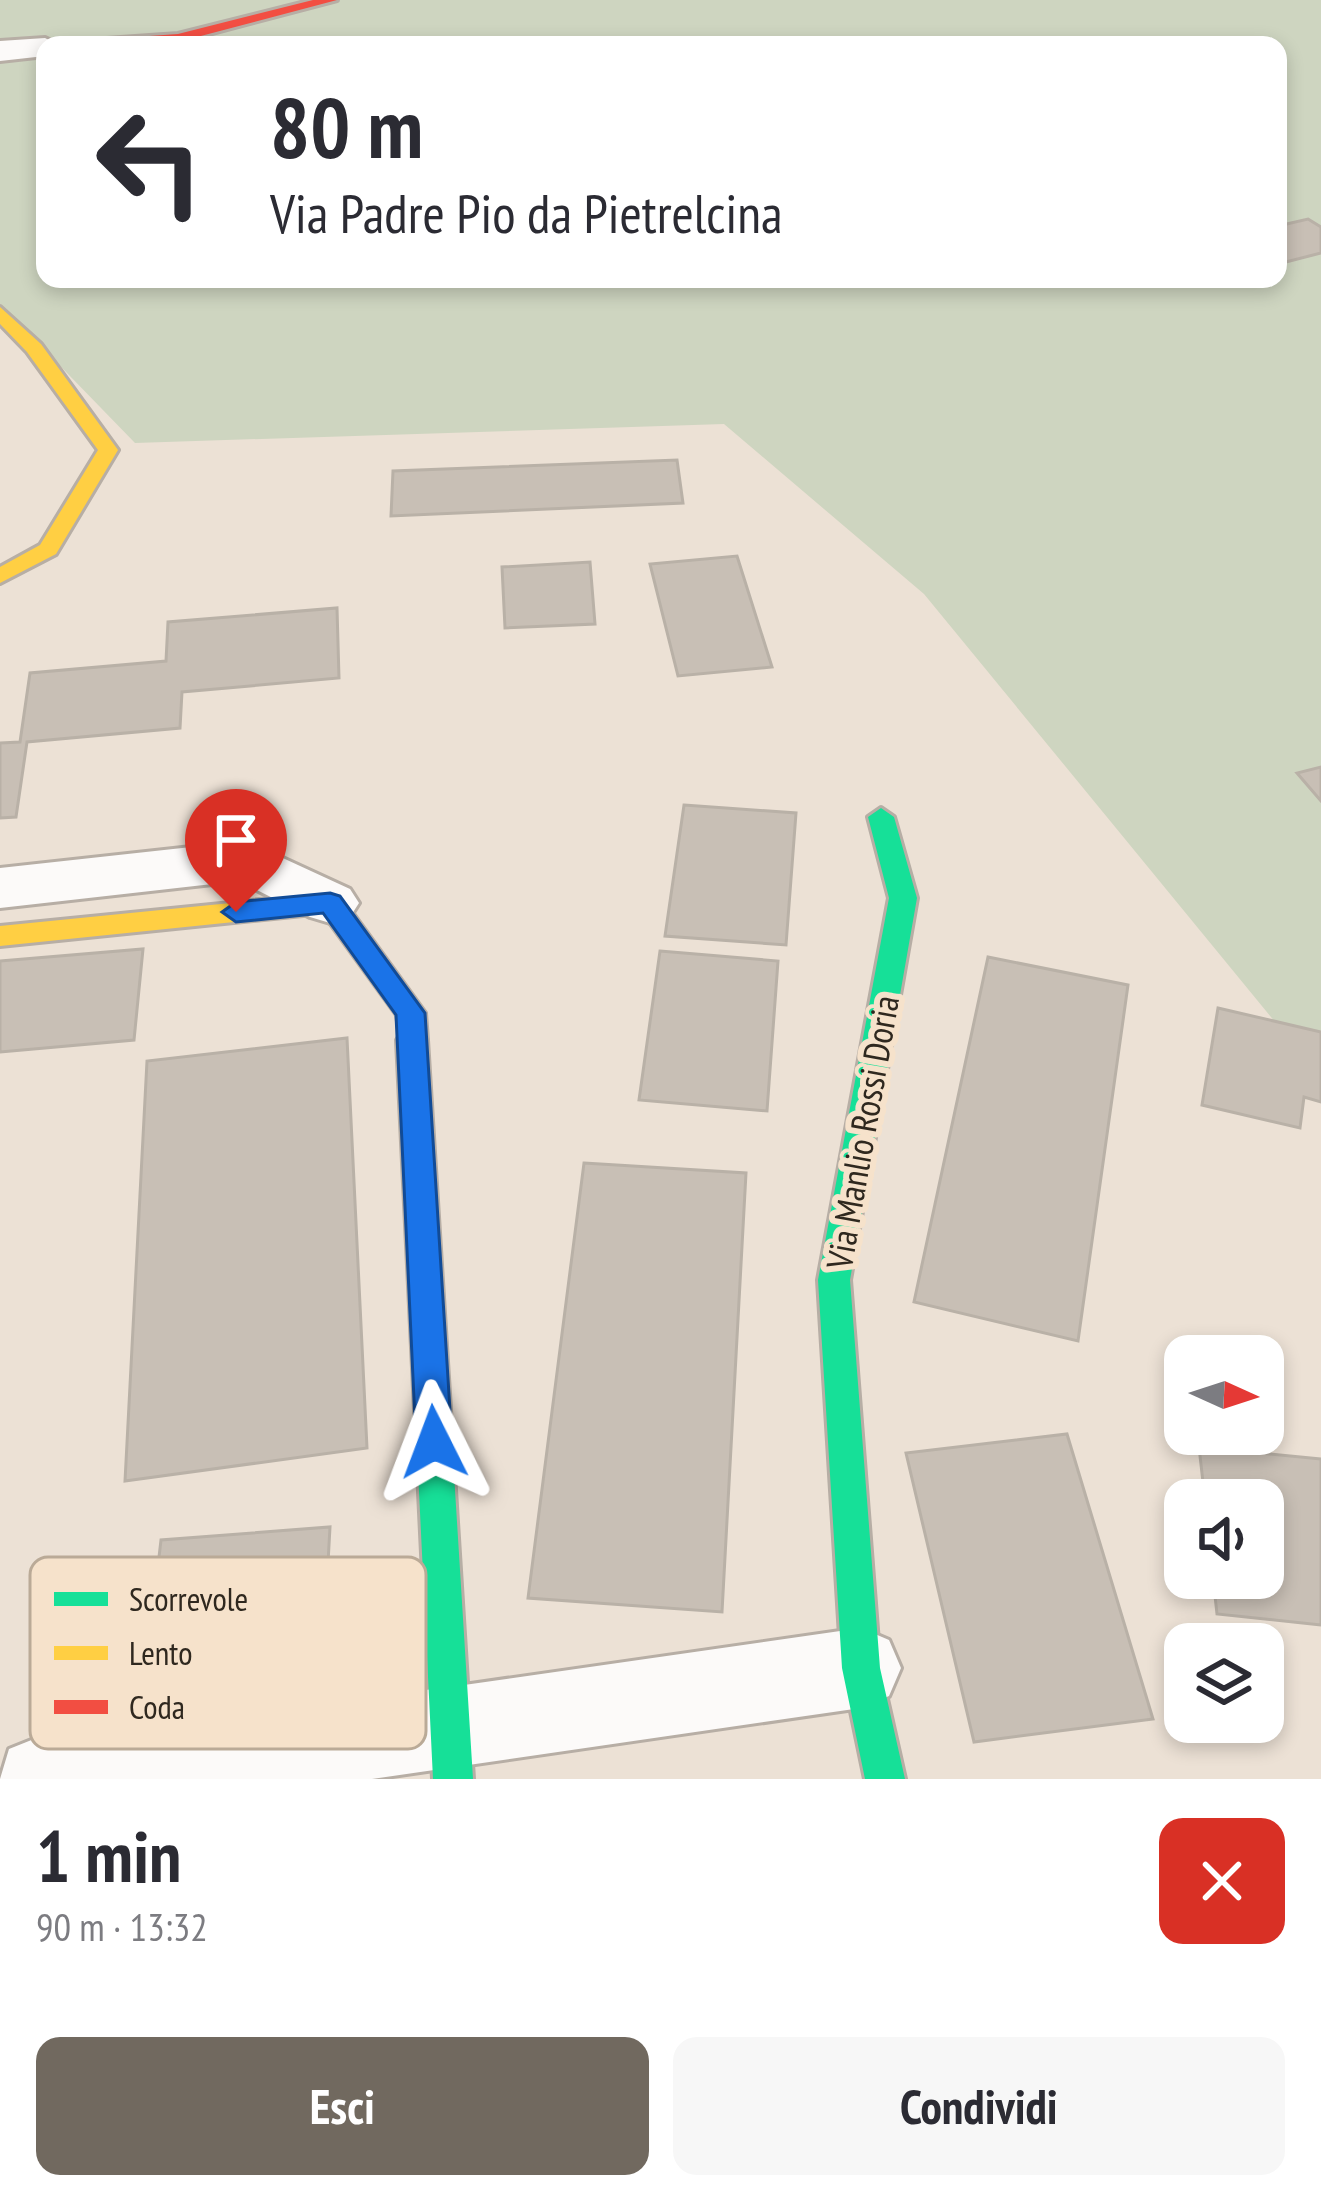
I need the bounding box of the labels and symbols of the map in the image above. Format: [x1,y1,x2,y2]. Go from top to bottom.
pin [185,789,287,912]
street label: Via Manlio Rossi Doria [815,992,909,1273]
north arrow [1164,1335,1284,1455]
position arrow [371,1379,497,1505]
legend [30,1557,426,1749]
text: Scorrevole [129,1577,248,1620]
text: Lento [129,1631,192,1674]
text: Coda [129,1685,185,1728]

